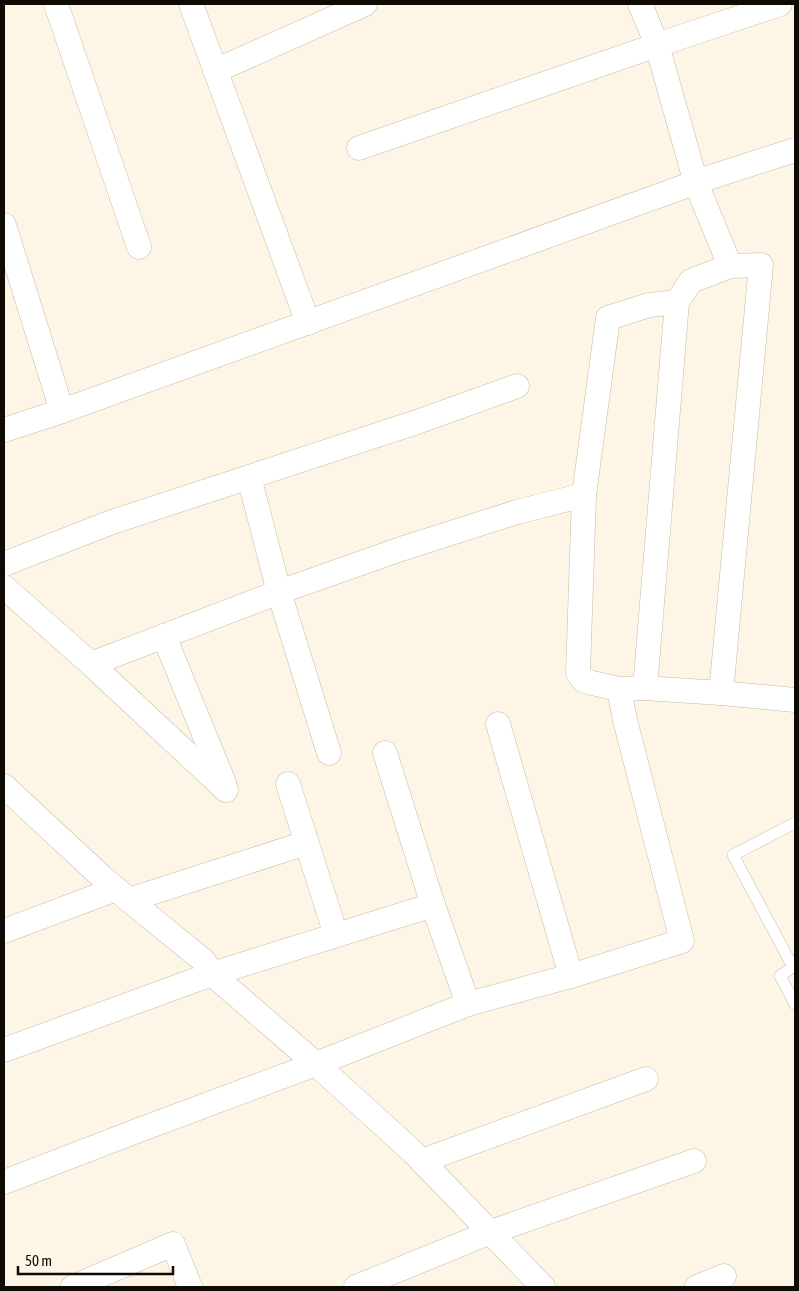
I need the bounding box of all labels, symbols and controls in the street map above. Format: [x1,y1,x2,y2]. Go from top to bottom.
scale bar [18,1244,172,1276]
text: 50 m [25,1252,52,1269]

